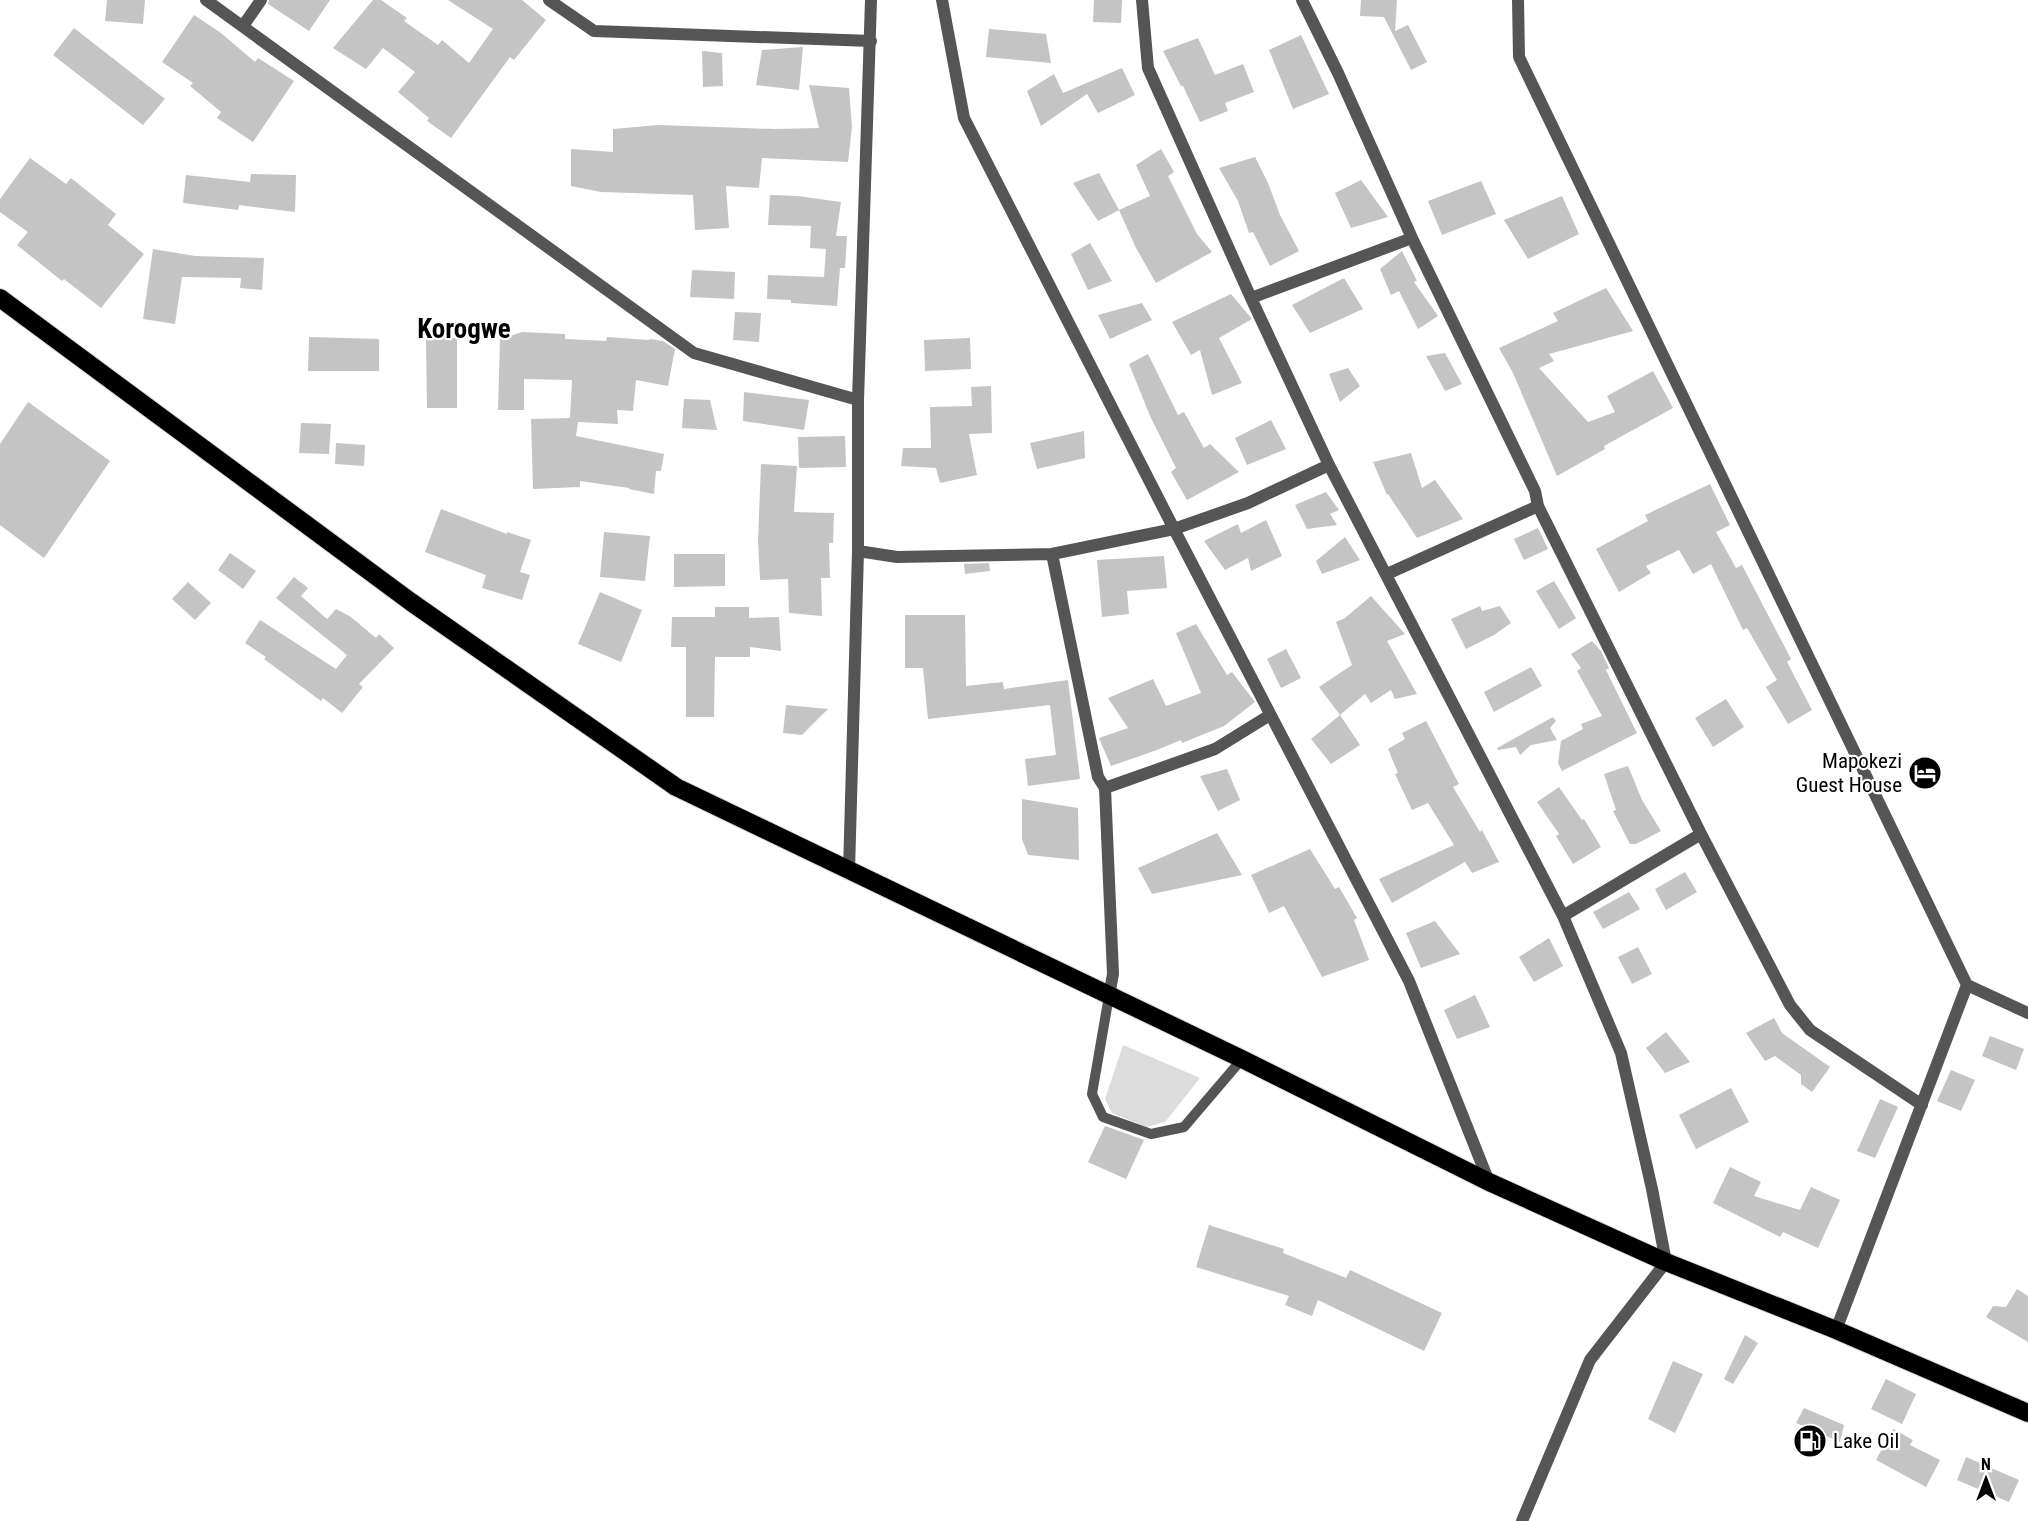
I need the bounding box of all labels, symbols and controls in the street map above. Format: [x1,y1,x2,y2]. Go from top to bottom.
district label: Korogwe [417,313,511,345]
place label: Mapokezi Guest House [1796,749,1902,797]
hotel icon: Mapokezi Guest House [1907,755,1943,791]
fuel station icon: Lake Oil [1792,1423,1828,1459]
place label: Lake Oil [1833,1429,1899,1453]
north arrow [1956,1449,2016,1509]
text: N [1981,1455,1991,1474]

